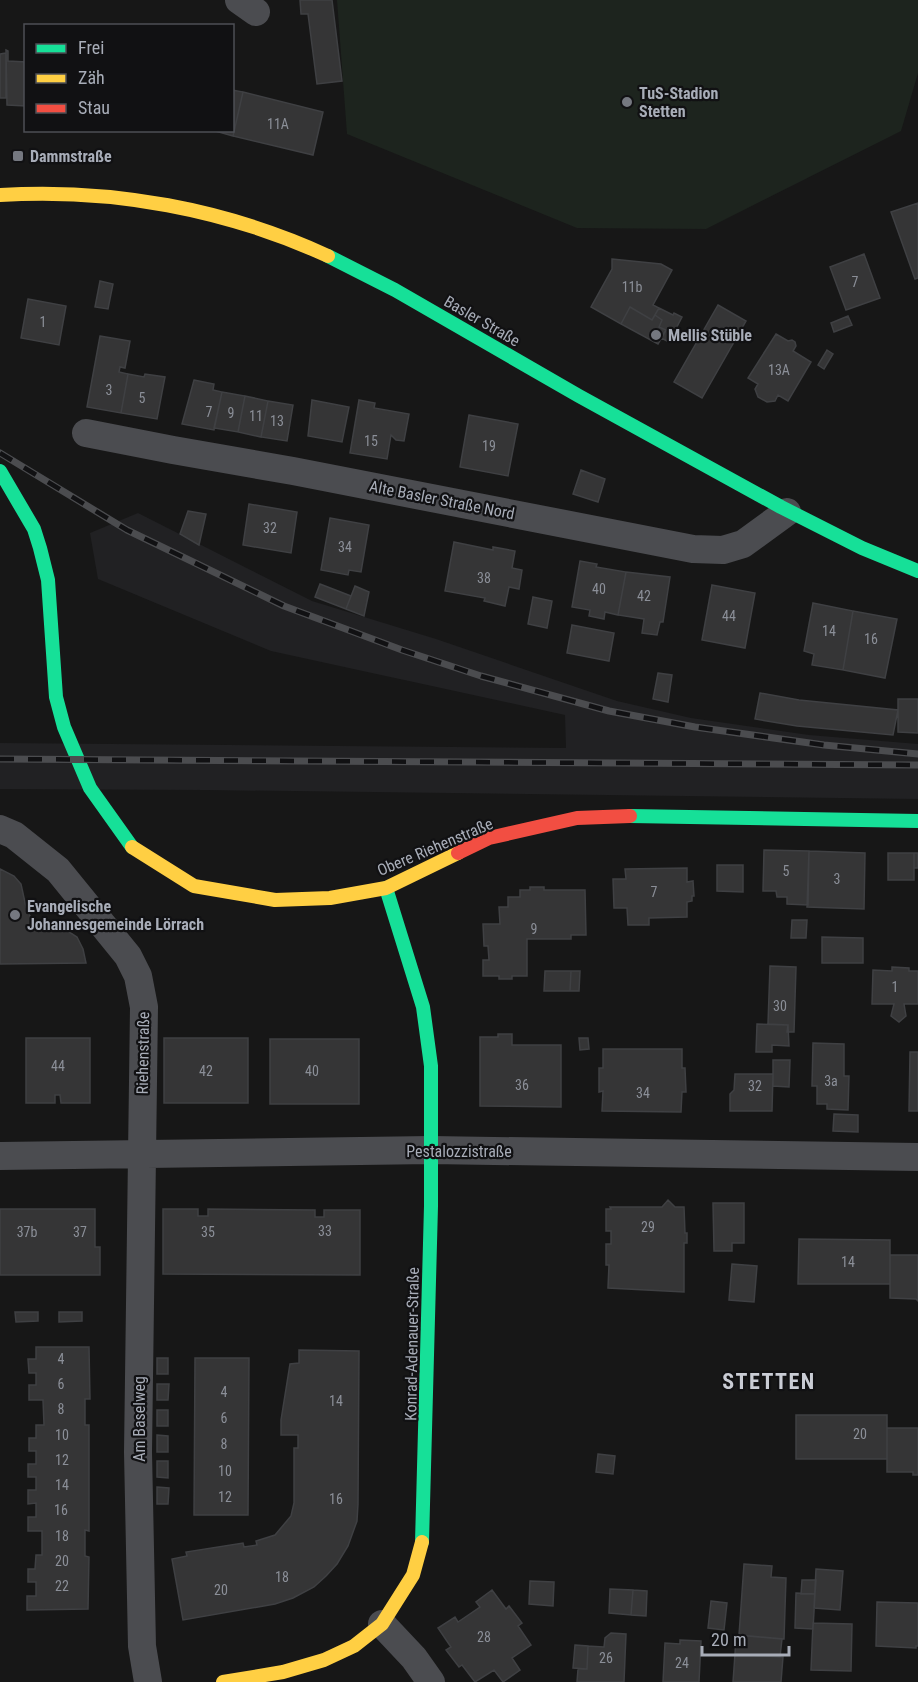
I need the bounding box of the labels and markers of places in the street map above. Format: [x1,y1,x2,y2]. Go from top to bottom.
place label: TuS-Stadion Stetten [639,84,718,121]
marker: TuS-Stadion Stetten [620,95,634,109]
place label: Dammstraße [30,147,112,166]
marker: Dammstraße [11,149,25,163]
place label: Mellis Stüble [668,326,752,345]
marker: Mellis Stüble [649,328,663,342]
place label: Evangelische Johannesgemeinde Lörrach [27,897,204,934]
marker: Evangelische Johannesgemeinde Lörrach [8,908,22,922]

